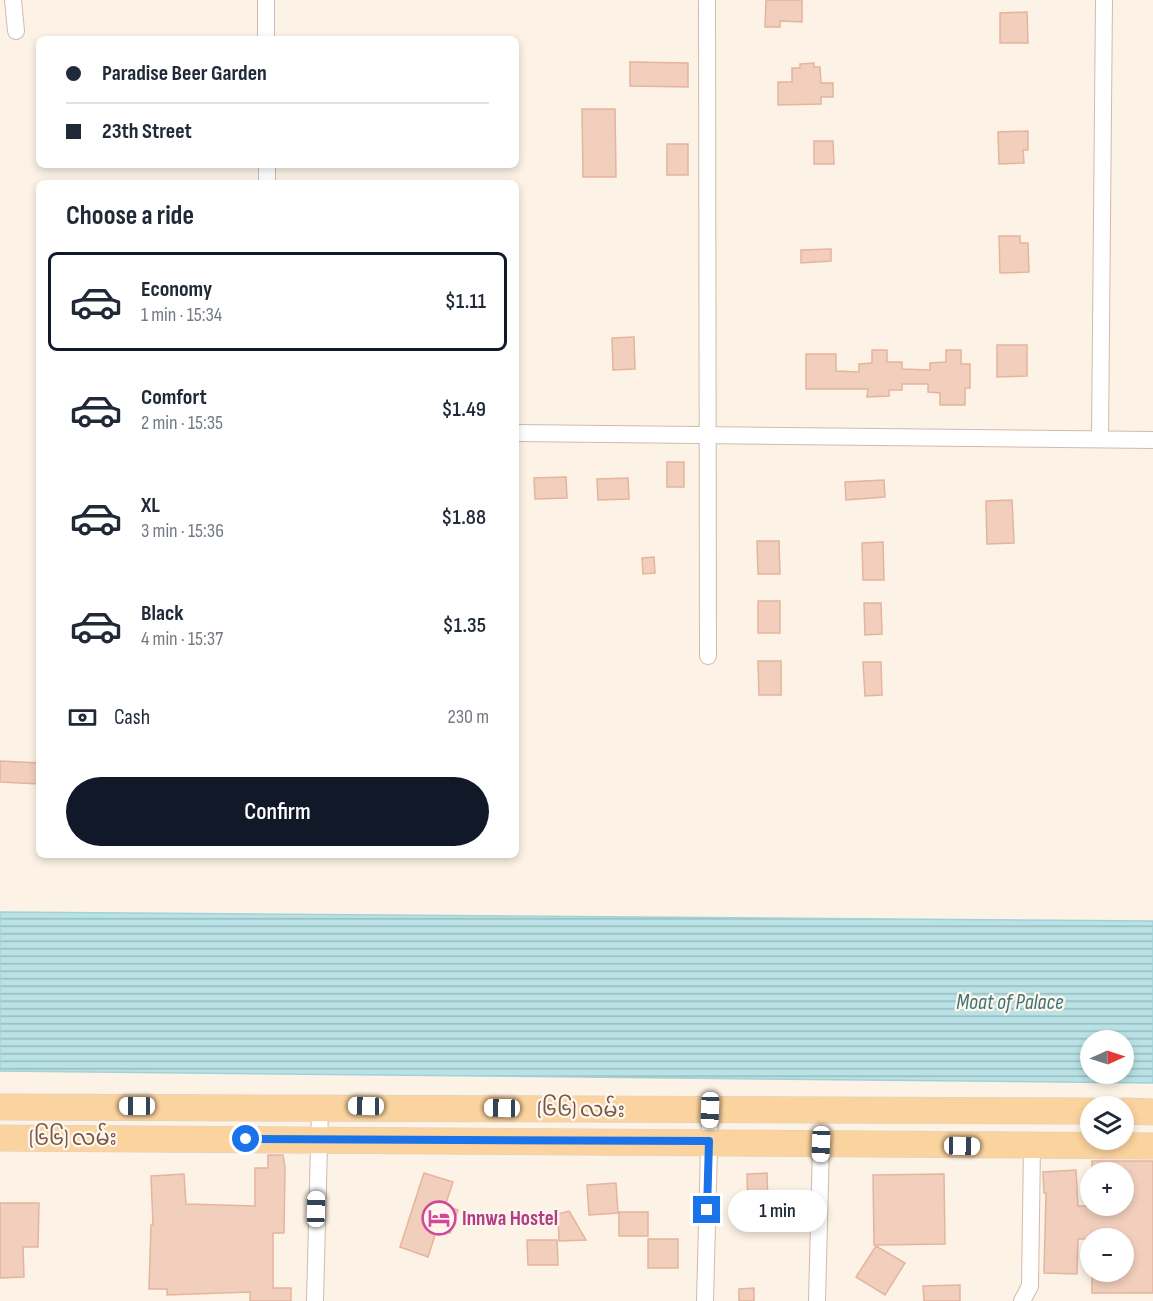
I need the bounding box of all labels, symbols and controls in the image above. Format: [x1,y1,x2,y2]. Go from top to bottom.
text: Paradise Beer Garden [102,60,267,87]
text: 23th Street [102,118,192,145]
text: Choose a ride [66,200,194,232]
icon: car [69,275,123,329]
text: Economy [141,276,212,303]
text: $1.11 [445,288,486,315]
text: 1 min · 15:34 [141,303,222,327]
icon: car [69,383,123,437]
text: Comfort [141,384,207,411]
text: $1.49 [441,396,486,423]
text: 2 min · 15:35 [141,411,223,435]
icon: car [69,491,123,545]
text: XL [141,492,160,519]
text: $1.88 [441,504,486,531]
text: 3 min · 15:36 [141,519,224,543]
icon: car [69,599,123,653]
text: Black [141,600,183,627]
text: $1.35 [442,612,486,639]
text: 4 min · 15:37 [141,627,223,651]
icon: cash [66,701,99,734]
text: Cash [114,704,150,731]
text: 230 m [447,705,489,729]
button: Confirm [66,777,489,846]
water label: Moat of Palace [956,989,1064,1016]
north arrow [1080,1030,1134,1084]
map controls [1080,1030,1134,1282]
street label: (၆၆) လမ်း [537,1092,625,1123]
car [700,1092,720,1128]
button: layers [1080,1096,1134,1150]
car [119,1097,155,1115]
car [348,1097,384,1115]
car [484,1099,520,1117]
street label: (၆၆) လမ်း [29,1122,117,1151]
route start [232,1125,259,1152]
car [811,1126,831,1162]
car [944,1137,980,1155]
button: + [1080,1162,1134,1216]
callout: 1 min [728,1189,827,1231]
car [307,1191,325,1227]
route end [693,1196,720,1223]
text: 1 min [759,1199,796,1223]
hotel icon: Innwa Hostel [421,1200,457,1236]
place label: Innwa Hostel [462,1206,558,1231]
button: − [1080,1228,1134,1282]

